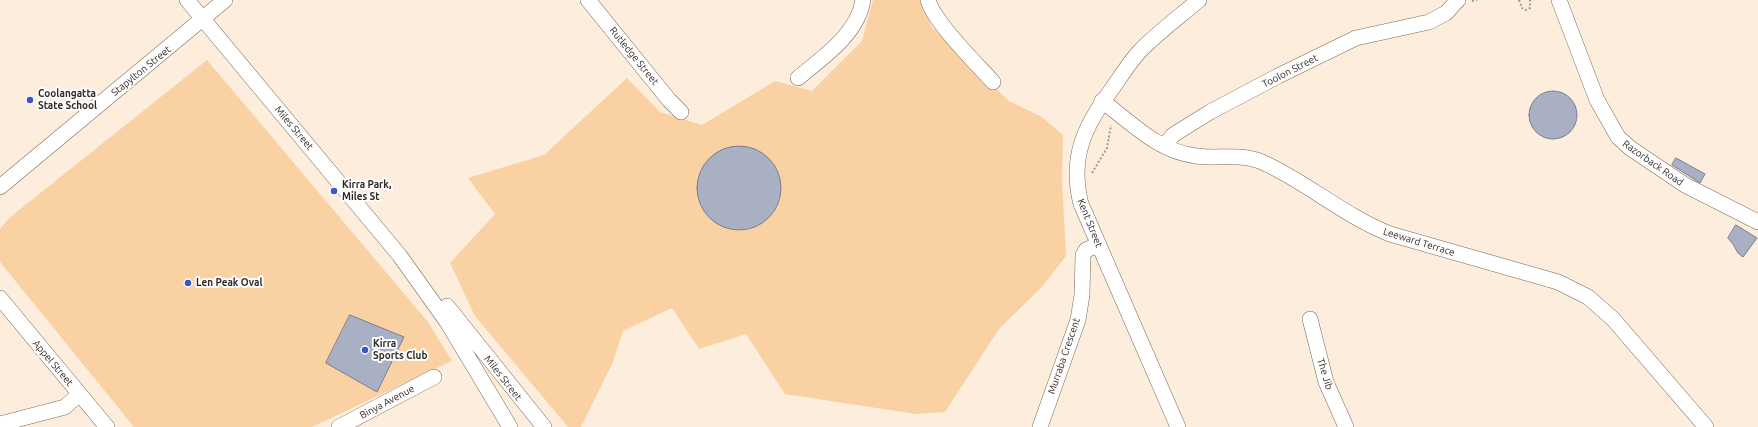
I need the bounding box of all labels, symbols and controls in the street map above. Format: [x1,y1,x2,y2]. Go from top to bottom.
street label: Rutledge Street [607,25,661,87]
street label: Stapylton Street [109,43,173,99]
street label: Toolon Street [1260,52,1320,90]
place label: Coolangatta State School [38,88,97,112]
marker: Coolangatta State School [25,95,35,105]
street label: Miles Street [272,104,316,152]
street label: Razorback Road [1620,138,1686,188]
place label: Kirra Park, Miles St [342,179,391,202]
marker: Kirra Park, Miles St [329,186,339,196]
street label: Kent Street [1075,197,1105,249]
street label: Leeward Terrace [1382,225,1456,259]
place label: Len Peak Oval [196,277,262,289]
marker: Len Peak Oval [183,278,193,288]
street label: Murraba Crescent [1045,316,1083,396]
street label: Appel Street [30,337,76,389]
place label: Kirra Sports Club [373,338,427,362]
marker: Kirra Sports Club [360,345,370,355]
street label: Miles Street [482,353,524,403]
street label: The Jib [1315,357,1335,391]
street label: Binya Avenue [358,383,416,421]

